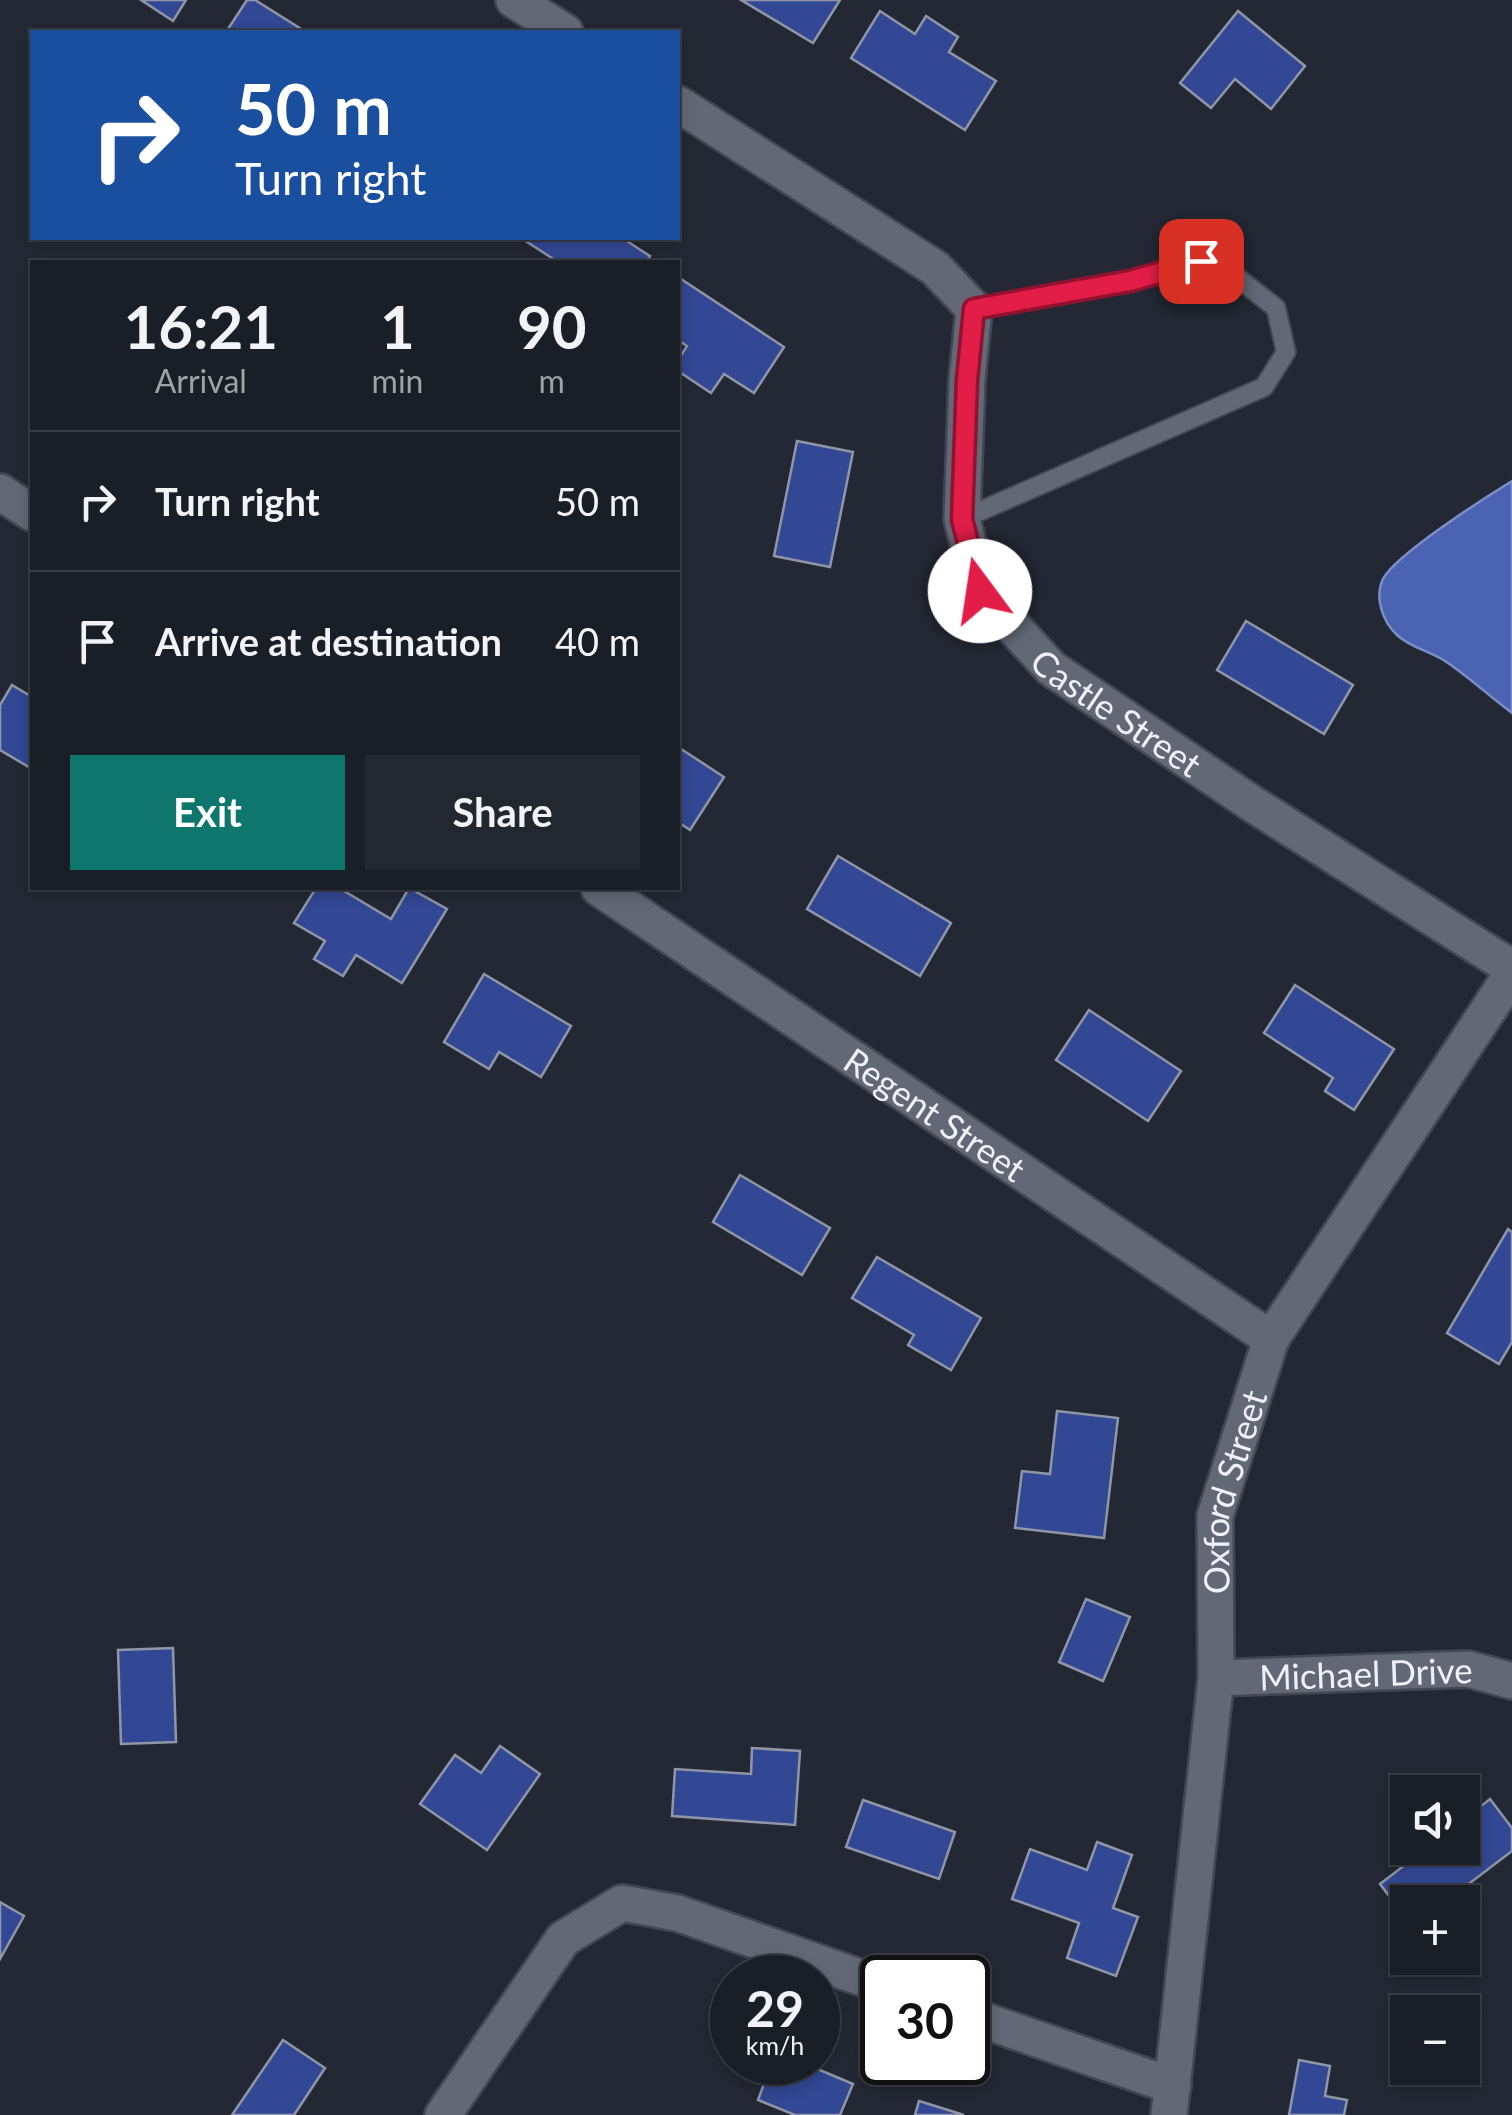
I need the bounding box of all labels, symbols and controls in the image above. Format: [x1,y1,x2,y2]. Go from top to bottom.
text: 50 m [235,66,392,150]
icon: right [70,70,200,200]
text: Turn right [235,151,426,205]
pin [1159,219,1244,304]
icon: arrive [1174,234,1229,289]
text: 16:21 [123,290,278,362]
text: 1 [380,290,415,362]
text: 90 [517,290,587,362]
text: Arrival [155,361,247,400]
text: min [372,361,423,400]
text: m [539,361,565,400]
icon: right [70,474,125,529]
text: Turn right [155,478,320,524]
text: 50 m [555,478,640,524]
position arrow [928,539,1032,643]
icon: arrive [70,614,125,669]
text: Arrive at destination [155,618,502,664]
text: 40 m [555,618,640,664]
street label: Castle Street [1023,640,1210,785]
button: Exit [70,755,345,870]
button: Share [365,755,640,870]
street label: Regent Street [837,1038,1034,1190]
street label: Oxford Street [1194,1384,1275,1594]
street label: Michael Drive [1258,1648,1473,1697]
map controls [1390,1775,1480,2085]
button: sound [1390,1775,1480,1865]
button: + [1390,1885,1480,1975]
speed limit sign: 30 [860,1955,990,2085]
text: 29 [746,1978,804,2038]
button: − [1390,1995,1480,2085]
text: km/h [746,2030,804,2060]

